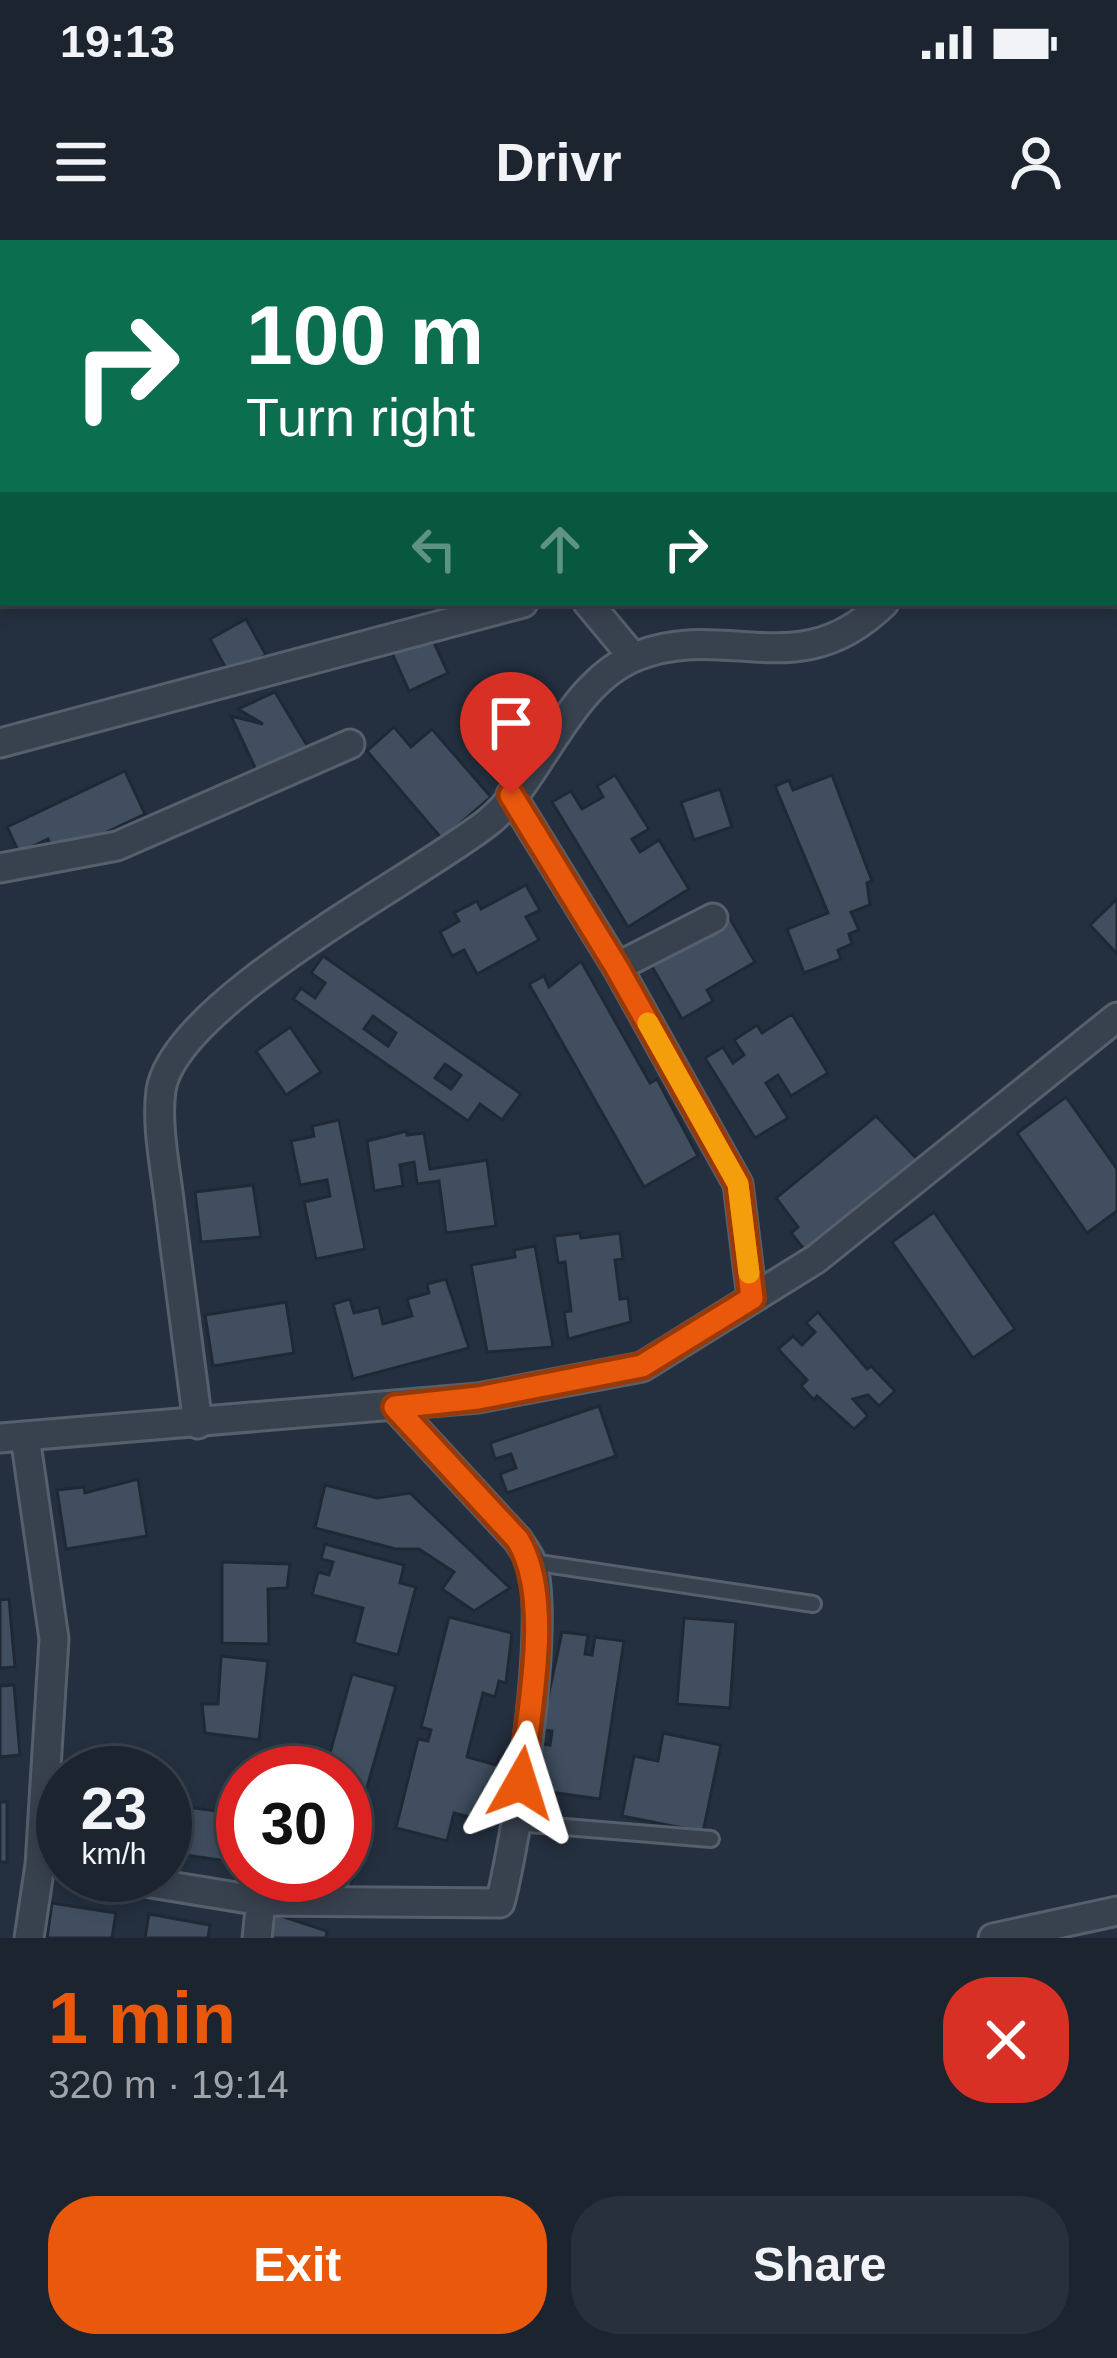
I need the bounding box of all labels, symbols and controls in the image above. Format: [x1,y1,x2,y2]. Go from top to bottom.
text: 19:13 [60,16,175,67]
icon: menu [48,129,114,195]
icon: person [1003,129,1069,195]
text: Drivr [495,132,622,192]
icon: right [48,288,204,444]
text: 100 m [246,288,484,382]
text: Turn right [246,387,475,447]
icon: left [401,516,467,582]
icon: ahead [527,516,593,582]
icon: right [653,516,719,582]
pin [460,672,562,795]
icon: arrive [478,690,544,756]
position arrow [458,1720,584,1846]
speed limit sign: 30 [216,1746,372,1902]
text: 23 [81,1775,147,1842]
text: km/h [81,1837,147,1870]
button: close [943,1977,1069,2103]
text: 1 min [48,1978,236,2058]
text: 320 m · 19:14 [48,2063,289,2106]
button: Exit [48,2196,547,2334]
button: Share [571,2196,1069,2334]

